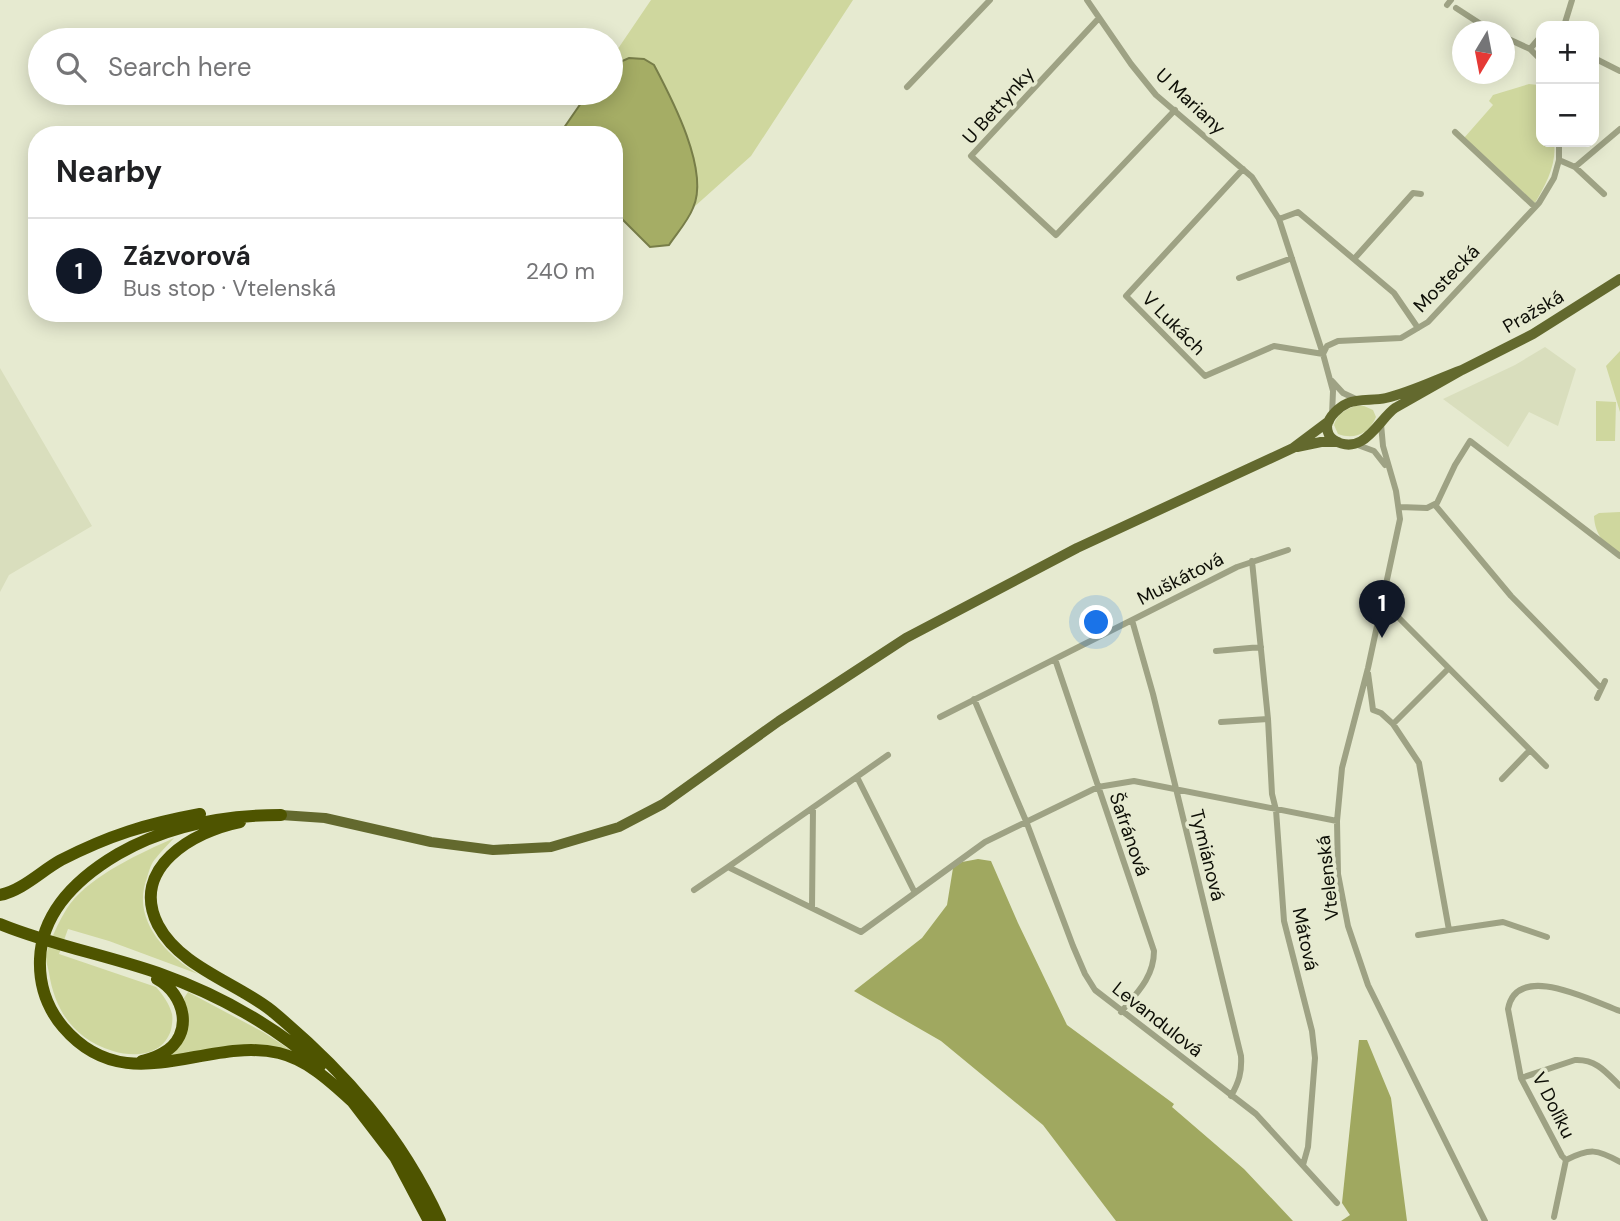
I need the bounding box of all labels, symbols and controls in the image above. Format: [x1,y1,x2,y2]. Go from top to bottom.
north arrow [1452,21,1515,84]
map controls [1536,21,1599,147]
button: + [1536,21,1599,84]
search box [28,28,623,105]
icon: search [52,48,90,86]
text: Search here [108,50,251,84]
street label: U Bettynky [957,61,1040,149]
street label: U Mariany [1150,63,1231,140]
button: − [1536,84,1599,147]
text: Nearby [56,152,162,191]
text: Zázvorová [123,239,251,273]
street label: Mostecká [1408,239,1485,318]
text: 1 [75,256,83,286]
text: 240 m [526,256,595,286]
text: Bus stop · Vtelenská [123,273,336,303]
street label: Pražská [1498,284,1568,339]
street label: V Lukách [1136,286,1211,361]
street label: Muškátová [1133,546,1228,611]
pin: 1 [1359,580,1405,638]
your location [1079,605,1113,639]
street label: Šafránová [1104,789,1155,879]
street label: Tymiánová [1184,807,1231,904]
street label: Vtelenská [1311,834,1344,922]
street label: Mátová [1287,905,1324,973]
street label: Levandulová [1107,976,1208,1063]
street label: V Dolíku [1526,1068,1581,1143]

